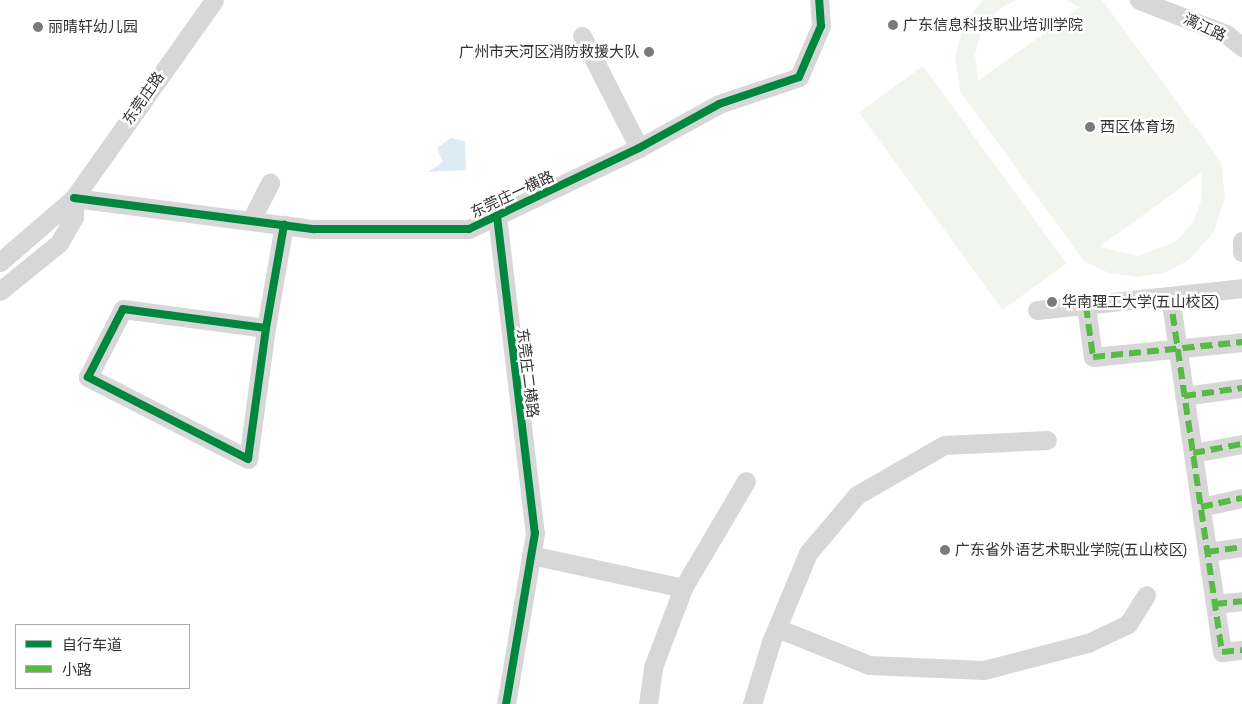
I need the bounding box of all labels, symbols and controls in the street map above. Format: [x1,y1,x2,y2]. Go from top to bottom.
street label: 漓江路 [1181,9,1229,45]
place label: 广东信息科技职业培训学院 [903,16,1083,34]
place label: 丽晴轩幼儿园 [48,18,138,36]
marker: 广东信息科技职业培训学院 [887,19,899,31]
marker: 丽晴轩幼儿园 [32,21,44,33]
place label: 广州市天河区消防救援大队 [459,43,639,61]
marker: 广州市天河区消防救援大队 [643,46,655,58]
street label: 东莞庄路 [118,68,168,128]
place label: 西区体育场 [1100,118,1175,136]
marker: 西区体育场 [1084,121,1096,133]
street label: 东莞庄一横路 [467,167,557,221]
place label: 华南理工大学(五山校区) [1062,293,1219,311]
marker: 华南理工大学(五山校区) [1046,296,1058,308]
street label: 东莞庄二横路 [514,327,542,419]
place label: 广东省外语艺术职业学院(五山校区) [955,541,1187,559]
marker: 广东省外语艺术职业学院(五山校区) [939,544,951,556]
legend [15,624,190,689]
text: 自行车道 [62,636,122,653]
text: 小路 [62,661,92,678]

